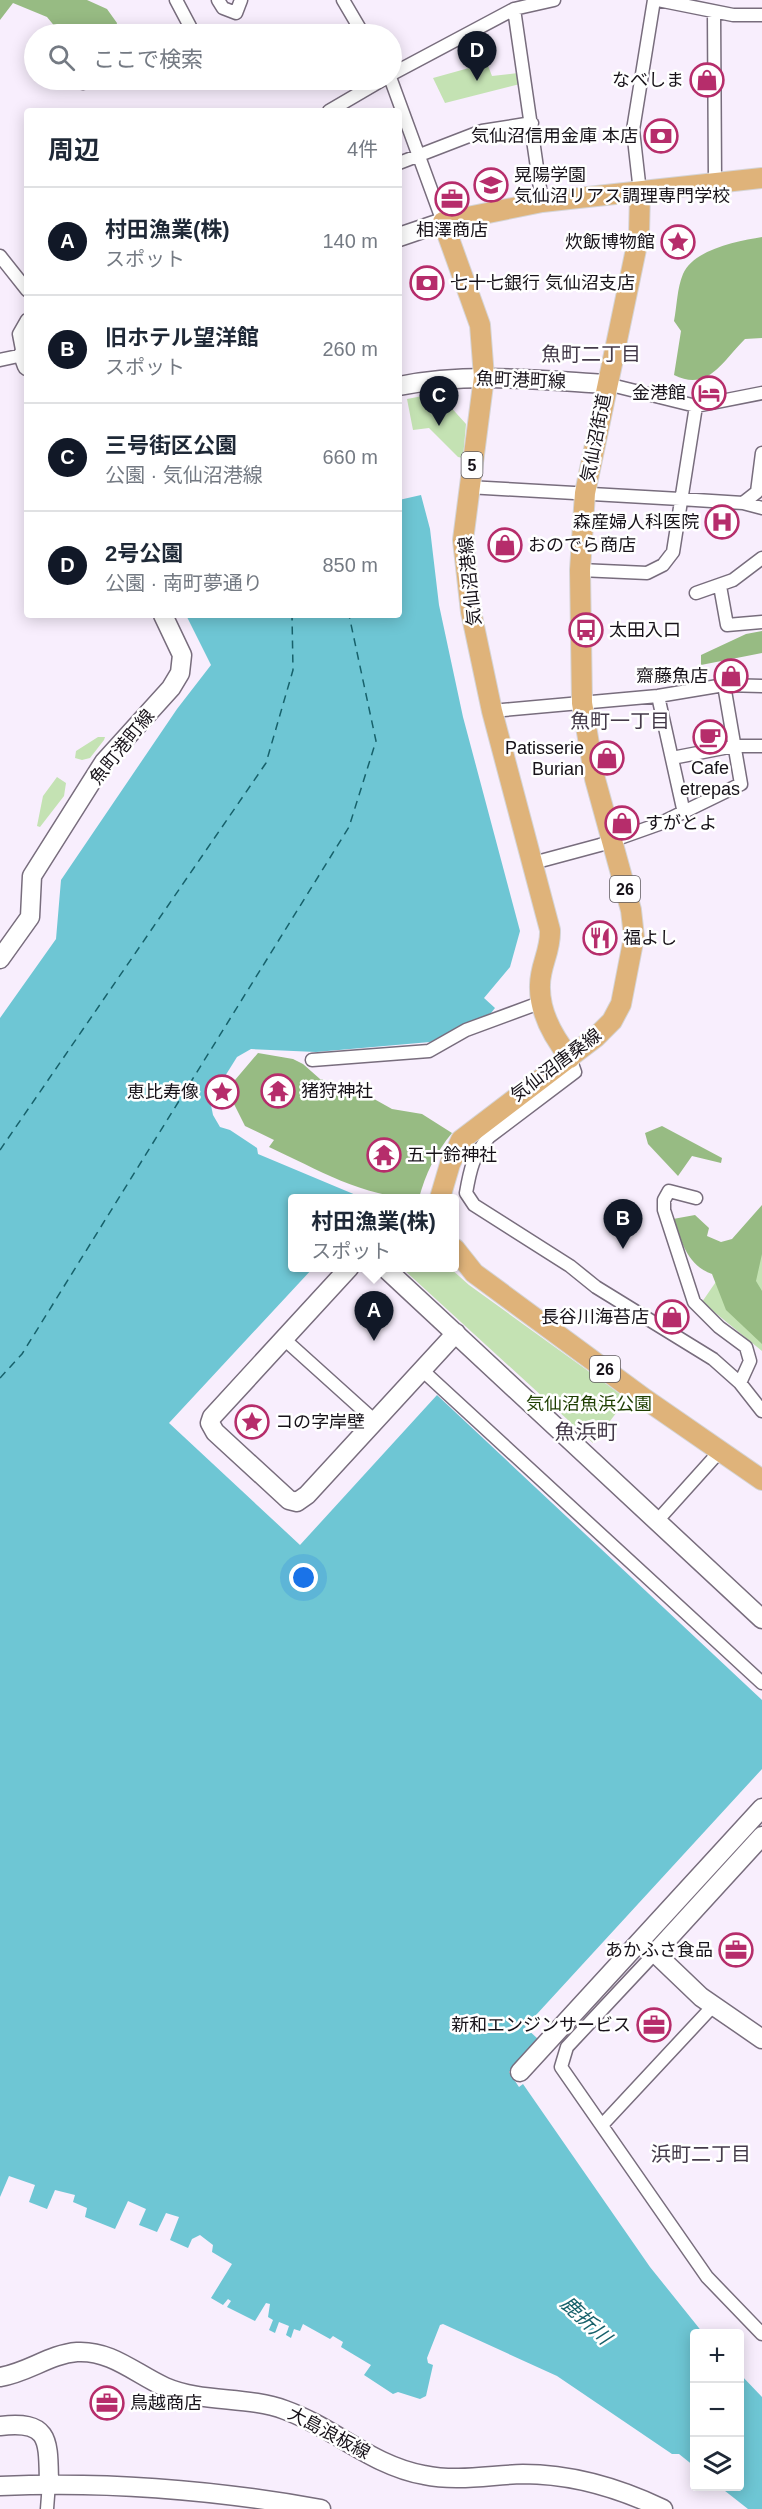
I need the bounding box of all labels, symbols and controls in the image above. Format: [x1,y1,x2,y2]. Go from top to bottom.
search box [24,24,402,90]
pin: D [458,32,496,81]
icon: search [45,41,78,74]
text: ここで検索 [93,47,203,72]
shop icon: なべしま [689,62,725,98]
place label: なべしま [612,70,684,90]
bank icon: 気仙沼信用金庫 本店 [643,118,679,154]
place label: 気仙沼信用金庫 本店 [471,126,638,146]
text: 周辺 [48,135,100,165]
text: 4件 [347,138,378,160]
place label: 晃陽学園 気仙沼リアス調理専門学校 [514,165,730,206]
school or university icon: 晃陽学園 気仙沼リアス調理専門学校 [473,167,509,203]
office icon: 相澤商店 [434,181,470,217]
text: 村田漁業(株) [105,217,230,242]
place label: 相澤商店 [416,220,488,240]
place icon: 炊飯博物館 [660,224,696,260]
text: A [60,230,75,252]
text: 140 m [322,230,378,252]
place label: 炊飯博物館 [565,232,655,252]
text: スポット [105,248,185,270]
bank icon: 七十七銀行 気仙沼支店 [409,265,445,301]
place label: 七十七銀行 気仙沼支店 [450,273,635,293]
text: 旧ホテル望洋館 [105,325,259,350]
text: B [60,338,75,360]
text: 260 m [322,338,378,360]
district label: 魚町二丁目 [541,343,641,365]
text: スポット [105,356,185,378]
street label: 魚町港町線 [476,368,566,392]
hotel icon: 金港館 [691,375,727,411]
pin: C [420,376,458,426]
place label: 金港館 [632,383,686,403]
street label: 気仙沼街道 [578,392,614,484]
text: 三号街区公園 [105,433,237,458]
text: C [60,446,75,468]
text: 660 m [322,446,378,468]
road number: 5 [462,452,482,478]
text: 公園 · 気仙沼港線 [105,464,263,486]
hospital icon: 森産婦人科医院 [704,504,740,540]
place label: 森産婦人科医院 [573,512,699,532]
shop icon: おのでら商店 [487,527,523,563]
street label: 気仙沼港線 [455,535,485,627]
place label: おのでら商店 [528,535,636,555]
text: 2号公園 [105,541,183,566]
text: D [60,554,75,576]
text: 850 m [322,554,378,576]
text: 公園 · 南町夢通り [105,572,263,594]
bus stop icon: 太田入口 [568,612,604,648]
place label: 太田入口 [609,620,681,640]
shop icon: 齋藤魚店 [713,658,749,694]
place label: 齋藤魚店 [636,666,708,686]
street label: 魚町港町線 [86,706,158,788]
district label: 魚町一丁目 [570,710,670,732]
cafe icon: Cafe etrepas [692,719,728,755]
place label: Patisserie Burian [505,738,584,779]
shop icon: Patisserie Burian [589,740,625,776]
place label: Cafe etrepas [680,758,740,799]
shop icon: すがとよ [604,805,640,841]
place label: すがとよ [645,813,717,833]
road number: 26 [610,876,640,902]
restaurant icon: 福よし [582,920,618,956]
place label: 福よし [623,928,677,948]
street label: 気仙沼唐桑線 [507,1025,605,1105]
temple icon: 猪狩神社 [260,1073,296,1109]
place icon: 恵比寿像 [204,1074,240,1110]
place label: 猪狩神社 [301,1081,373,1101]
place label: 恵比寿像 [127,1082,199,1102]
temple icon: 五十鈴神社 [366,1137,402,1173]
place label: 五十鈴神社 [407,1145,497,1165]
popup [288,1194,459,1272]
pin: B [604,1200,642,1249]
text: 村田漁業(株) [311,1209,436,1234]
text: スポット [311,1240,391,1262]
pin: A [354,1292,394,1341]
shop icon: 長谷川海苔店 [654,1299,690,1335]
place label: 長谷川海苔店 [541,1307,649,1327]
road number: 26 [590,1356,620,1382]
park label: 気仙沼魚浜公園 [526,1394,652,1414]
place icon: コの字岸壁 [234,1404,270,1440]
place label: コの字岸壁 [275,1412,365,1432]
district label: 魚浜町 [555,1420,618,1443]
your location [289,1563,318,1592]
office icon: あかふさ食品 [718,1932,754,1968]
place label: あかふさ食品 [605,1940,713,1960]
office icon: 新和エンジンサービス [636,2007,672,2043]
place label: 新和エンジンサービス [451,2015,631,2035]
district label: 浜町二丁目 [651,2143,751,2165]
water label: 鹿折川 [557,2291,617,2350]
map controls [690,2329,744,2491]
button: + [690,2329,744,2383]
button: − [690,2383,744,2437]
office icon: 鳥越商店 [89,2385,125,2421]
place label: 鳥越商店 [130,2393,202,2413]
street label: 大島浪板線 [285,2403,373,2463]
button: layers [690,2437,744,2491]

